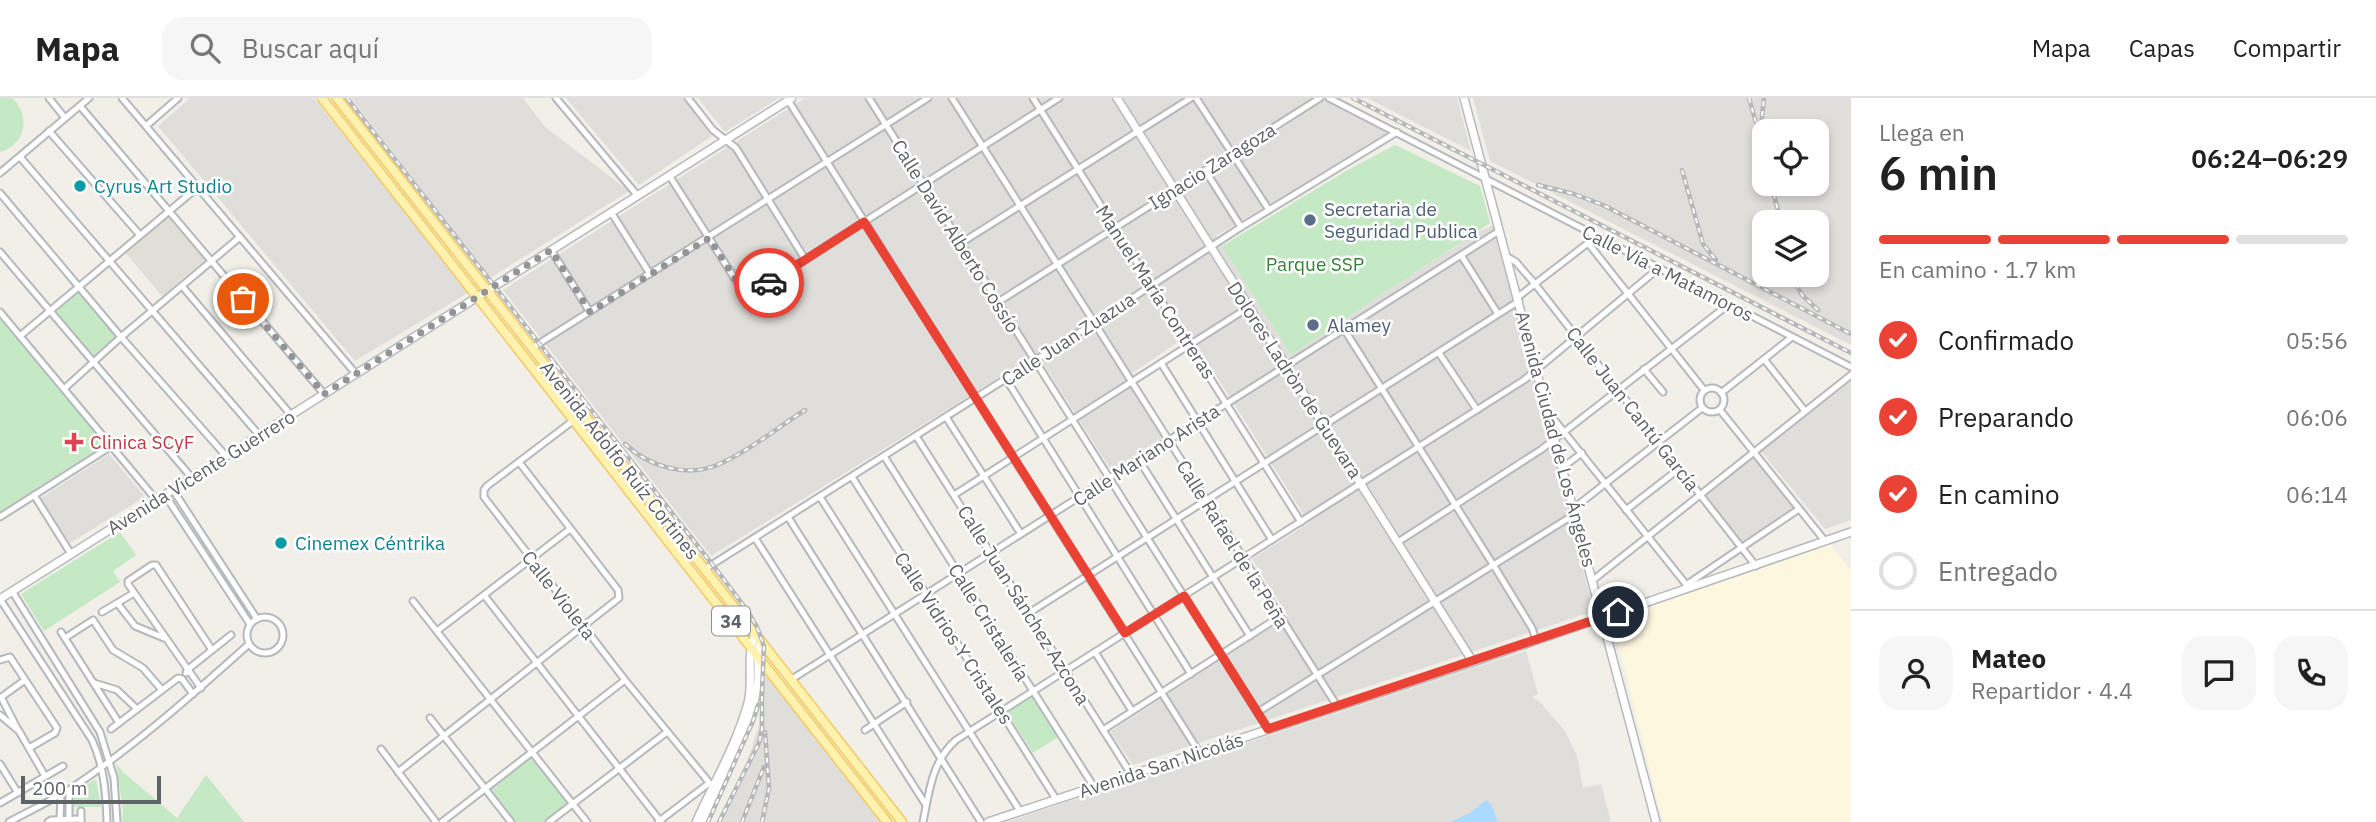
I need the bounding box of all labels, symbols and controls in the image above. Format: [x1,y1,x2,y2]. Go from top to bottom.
search box [162,17,652,80]
text: Mapa [35,27,120,70]
icon: search [186,29,224,67]
text: Buscar aquí [242,31,379,65]
text: Mapa [2032,32,2091,64]
text: Capas [2129,32,2195,64]
text: Compartir [2233,32,2341,64]
street label: Ignacio Zaragoza [1144,117,1280,215]
text: Llega en [1879,117,1965,147]
map controls [1752,119,1829,287]
button: locate [1752,119,1829,196]
street label: Calle David Alberto Cossío [887,135,1025,337]
text: 06:24–06:29 [2191,141,2348,175]
text: 6 min [1879,143,1998,203]
place label: Cyrus Art Studio [94,174,232,198]
marker: Cyrus Art Studio [72,178,88,194]
place label: Secretaria de Seguridad Publica [1324,197,1478,243]
street label: Manuel María Contreras [1091,200,1221,384]
button: layers [1752,210,1829,287]
marker: Secretaria de Seguridad Publica [1302,212,1318,228]
street label: Calle Vía a Matamoros [1578,219,1758,327]
courier [734,248,804,318]
park label: Parque SSP [1266,252,1364,276]
text: En camino · 1.7 km [1879,254,2076,284]
icon: car [750,264,788,302]
pin [213,269,273,329]
street label: Dolores Ladròn de Guevara [1222,277,1368,483]
icon: bag [224,280,262,318]
street label: Calle Juan Zuazua [997,287,1139,391]
street label: Avenida Ciudad de Los Ángeles [1510,308,1602,570]
place label: Alamey [1327,313,1391,337]
marker: Alamey [1305,317,1321,333]
icon: check [1879,321,1917,359]
street label: Calle Juan Cantú García [1561,322,1705,496]
text: Confirmado [1938,323,2074,357]
text: 05:56 [2286,325,2348,355]
street label: Avenida Adolfo Ruíz Cortines [535,356,705,564]
icon: check [1879,398,1917,436]
street label: Calle Mariano Arista [1068,399,1224,511]
text: Preparando [1938,400,2074,434]
text: 06:06 [2286,402,2348,432]
street label: Avenida Vicente Guerrero [102,404,300,540]
place label: Clinica SCyF [90,430,194,454]
marker: Clinica SCyF [64,432,84,452]
street label: Calle Rafael de la Peña [1171,455,1295,633]
icon: check [1879,475,1917,513]
text: En camino [1938,477,2060,511]
text: 06:14 [2286,479,2348,509]
street label: Calle Juan Sánchez Azcona [953,501,1095,709]
place label: Cinemex Céntrika [295,531,445,555]
marker: Cinemex Céntrika [273,535,289,551]
street label: Calle Violeta [517,546,601,644]
street label: Calle Vidrios Y Cristales [889,547,1019,729]
text: Entregado [1938,554,2058,588]
street label: Calle Cristalería [943,559,1035,685]
pin [1588,582,1648,642]
icon: home [1599,593,1637,631]
road number: 34 [712,606,750,636]
button: person [1879,636,1953,710]
button: chat [2182,636,2256,710]
button: phone [2274,636,2348,710]
text: Mateo [1971,641,2046,675]
text: Repartidor · 4.4 [1971,675,2133,705]
street label: Avenida San Nicolás [1076,727,1246,803]
scale bar [21,773,161,805]
text: 200 m [32,776,87,800]

